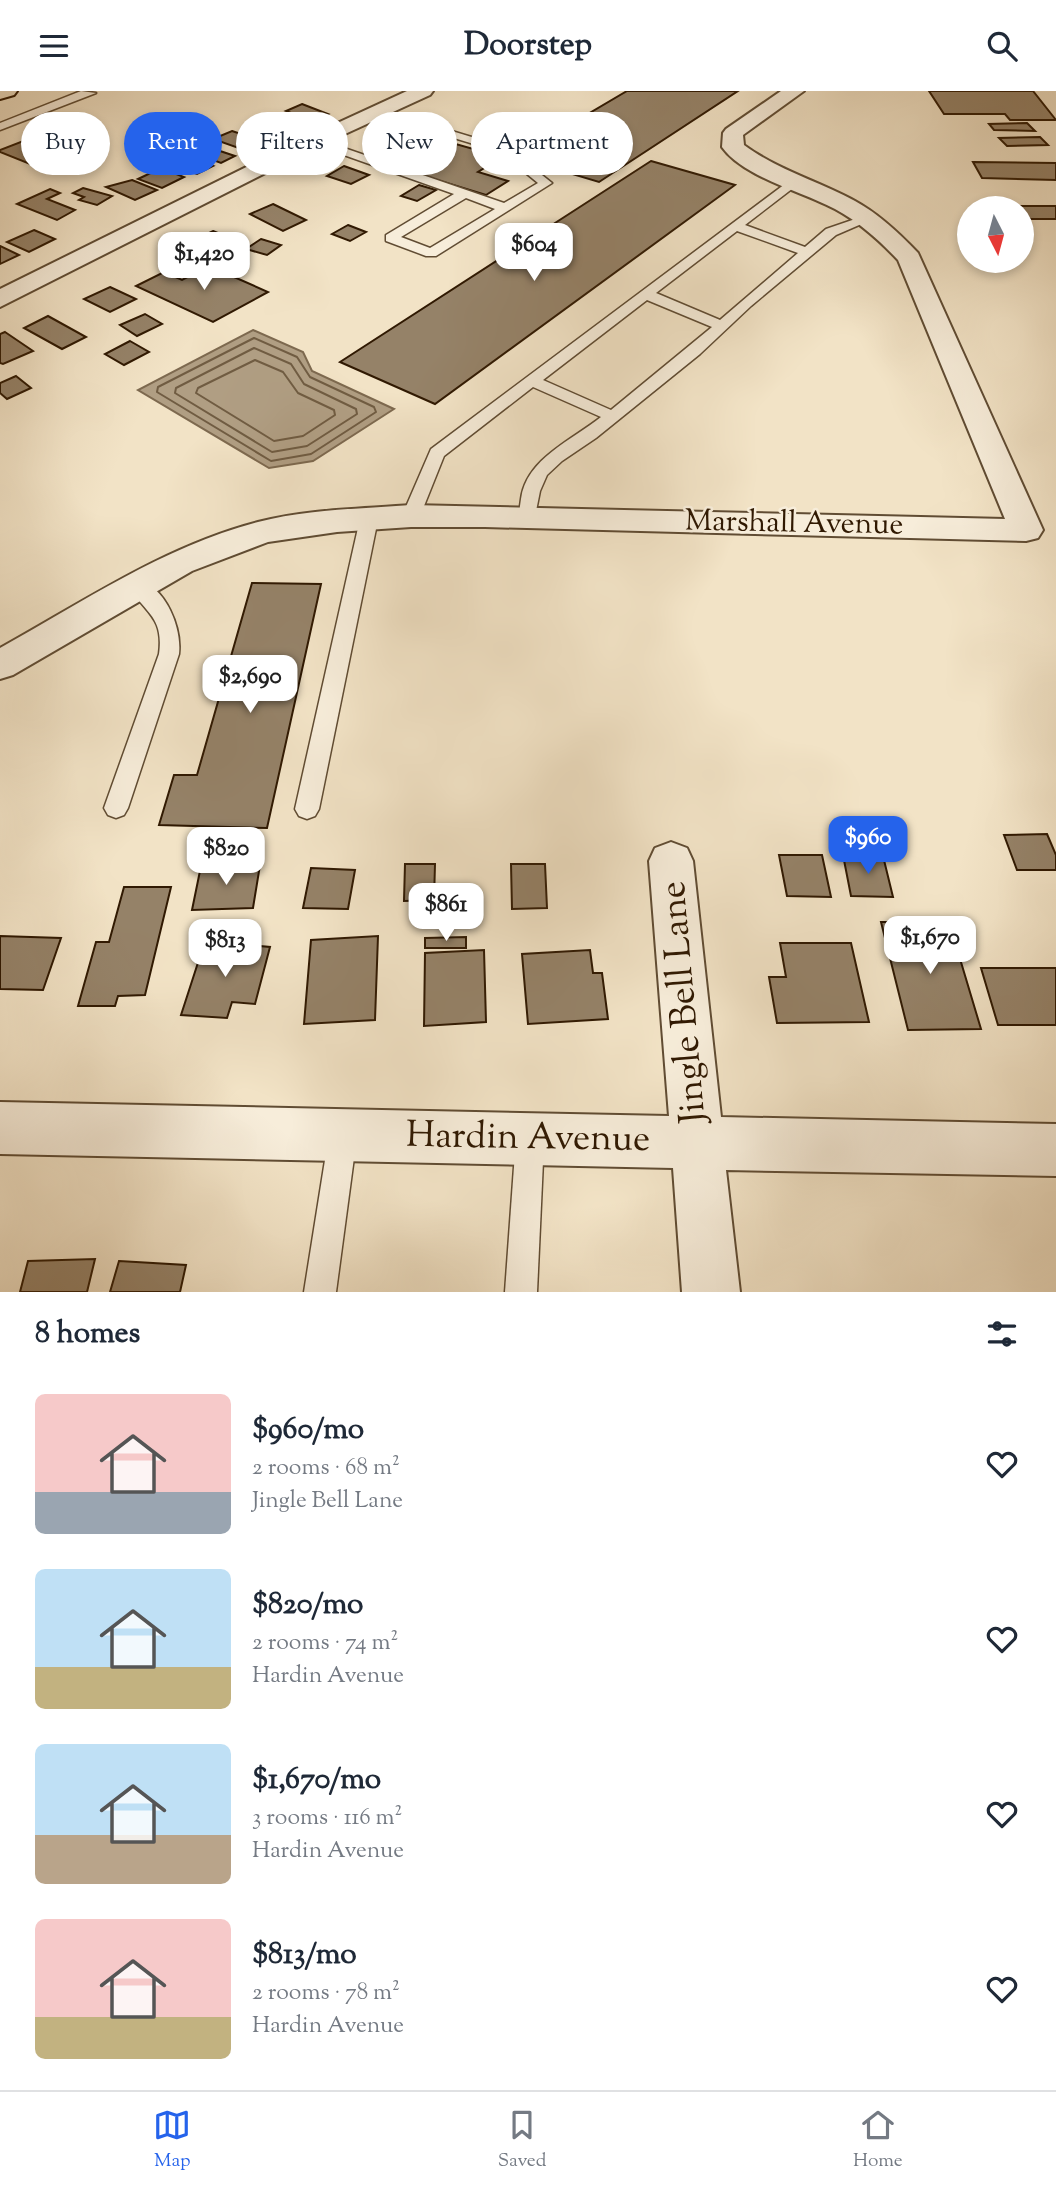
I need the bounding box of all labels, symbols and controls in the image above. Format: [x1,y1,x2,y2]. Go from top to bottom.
text: Doorstep [464,23,592,69]
icon: menu [35,27,73,65]
icon: search [983,27,1021,65]
chip: Buy [21,112,110,175]
chip: Rent [124,112,222,175]
chip: Filters [236,112,348,175]
chip: New [362,112,457,175]
chip: Apartment [471,112,633,175]
north arrow [957,196,1034,273]
map controls [957,196,1034,273]
pin: $604 [493,223,575,283]
text: $604 [511,229,557,262]
pin: $1,420 [147,233,261,292]
text: $1,420 [174,238,234,271]
street label: Marshall Avenue [684,501,904,547]
pin: $2,690 [193,655,307,715]
text: $2,690 [218,661,282,694]
pin: $960 [827,817,909,876]
text: $960 [844,822,892,855]
pin: $820 [185,827,267,887]
text: $820 [203,833,249,866]
street label: Jingle Bell Lane [648,879,723,1127]
pin: $861 [405,883,487,943]
text: $861 [425,889,467,922]
pin: $1,670 [873,917,987,976]
pin: $813 [184,919,266,979]
text: $1,670 [900,922,960,955]
text: $813 [205,925,245,958]
street label: Hardin Avenue [405,1110,651,1168]
text: 8 homes [35,1313,140,1356]
icon: filters [983,1315,1021,1353]
text: $960/mo [252,1409,364,1452]
icon: home [91,1422,175,1506]
icon: heart [983,1445,1021,1483]
text: 2 rooms · 68 m² [252,1452,400,1485]
text: Jingle Bell Lane [252,1485,403,1518]
text: $820/mo [252,1584,363,1627]
icon: home [91,1597,175,1681]
icon: heart [983,1620,1021,1658]
text: 2 rooms · 74 m² [252,1627,398,1660]
text: Hardin Avenue [252,1660,404,1693]
text: $1,670/mo [252,1759,381,1802]
icon: home [91,1772,175,1856]
icon: heart [983,1795,1021,1833]
text: 3 rooms · 116 m² [252,1802,402,1835]
text: Hardin Avenue [252,1835,404,1868]
text: $813/mo [252,1934,357,1977]
icon: home [91,1947,175,2031]
icon: heart [983,1970,1021,2008]
text: 2 rooms · 78 m² [252,1977,400,2010]
text: Hardin Avenue [252,2010,404,2043]
tab: Map [153,2106,191,2175]
tab: Saved [498,2106,546,2175]
tab: Home [853,2106,903,2175]

